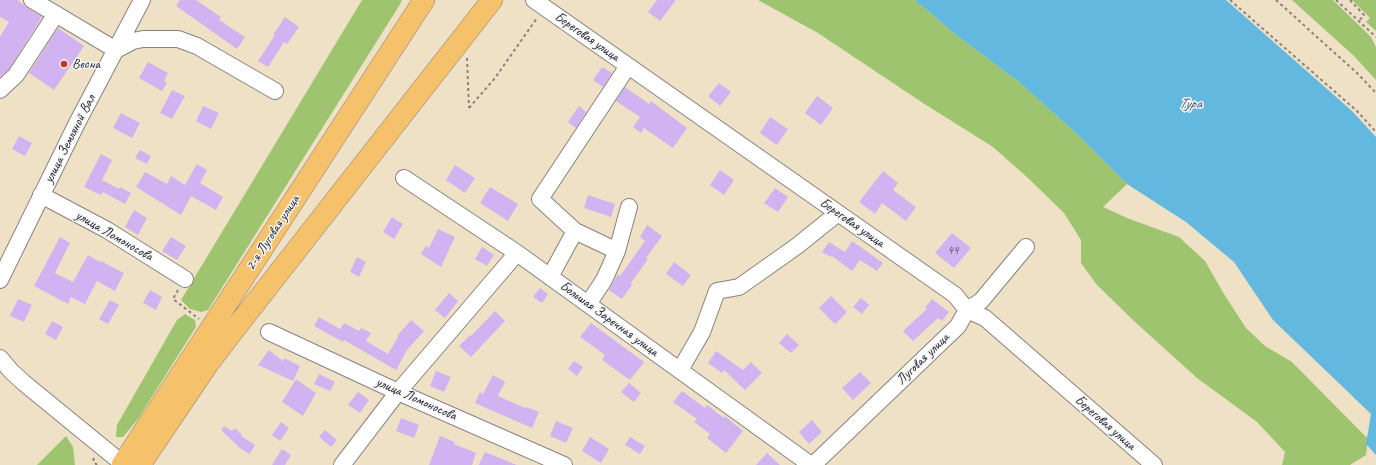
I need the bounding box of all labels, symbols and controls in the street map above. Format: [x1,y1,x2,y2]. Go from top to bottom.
street label: Береговая улица [551,8,623,66]
place label: Весна [72,56,100,72]
marker: Весна [59,59,69,69]
street label: улица Земляной Вал [41,92,99,186]
water label: Тура [1179,95,1201,113]
street label: 2-я Луговая улица [242,192,304,274]
street label: Береговая улица [816,194,888,252]
street label: улица Ломоносова [72,207,156,265]
house number: 44 [948,244,958,258]
street label: Большая Заречная улица [557,278,661,360]
street label: Луговая улица [893,330,953,388]
street label: улица Ломоносова [373,374,459,424]
street label: Береговая улица [1071,392,1139,454]

